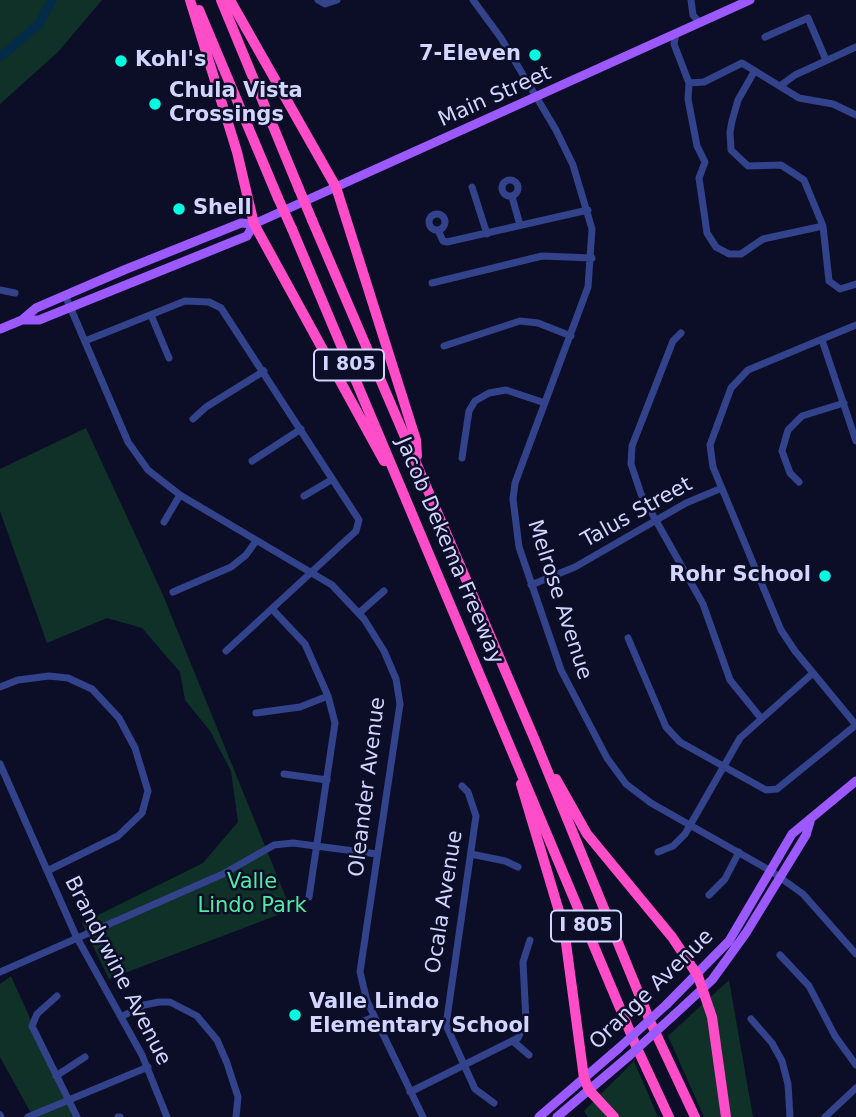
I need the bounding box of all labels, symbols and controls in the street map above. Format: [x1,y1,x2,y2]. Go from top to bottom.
place label: 7-Eleven [419,42,521,68]
marker: 7-Eleven [527,47,543,63]
place label: Kohl's [135,48,206,74]
marker: Kohl's [113,53,129,69]
street label: Main Street [435,61,555,133]
place label: Chula Vista Crossings [169,79,303,129]
marker: Chula Vista Crossings [147,96,163,112]
place label: Shell [193,196,252,222]
marker: Shell [171,201,187,217]
road number: I 805 [314,350,384,380]
street label: Jacob Dekema Freeway [390,434,508,668]
street label: Talus Street [577,472,697,554]
street label: Melrose Avenue [521,517,597,683]
place label: Rohr School [669,563,811,589]
marker: Rohr School [817,568,833,584]
street label: Oleander Avenue [344,696,392,878]
street label: Ocala Avenue [421,829,469,975]
park label: Valle Lindo Park [197,870,307,920]
street label: Brandywine Avenue [58,872,176,1070]
road number: I 805 [551,910,621,942]
street label: Orange Avenue [585,925,719,1055]
place label: Valle Lindo Elementary School [309,990,530,1040]
marker: Valle Lindo Elementary School [287,1007,303,1023]

